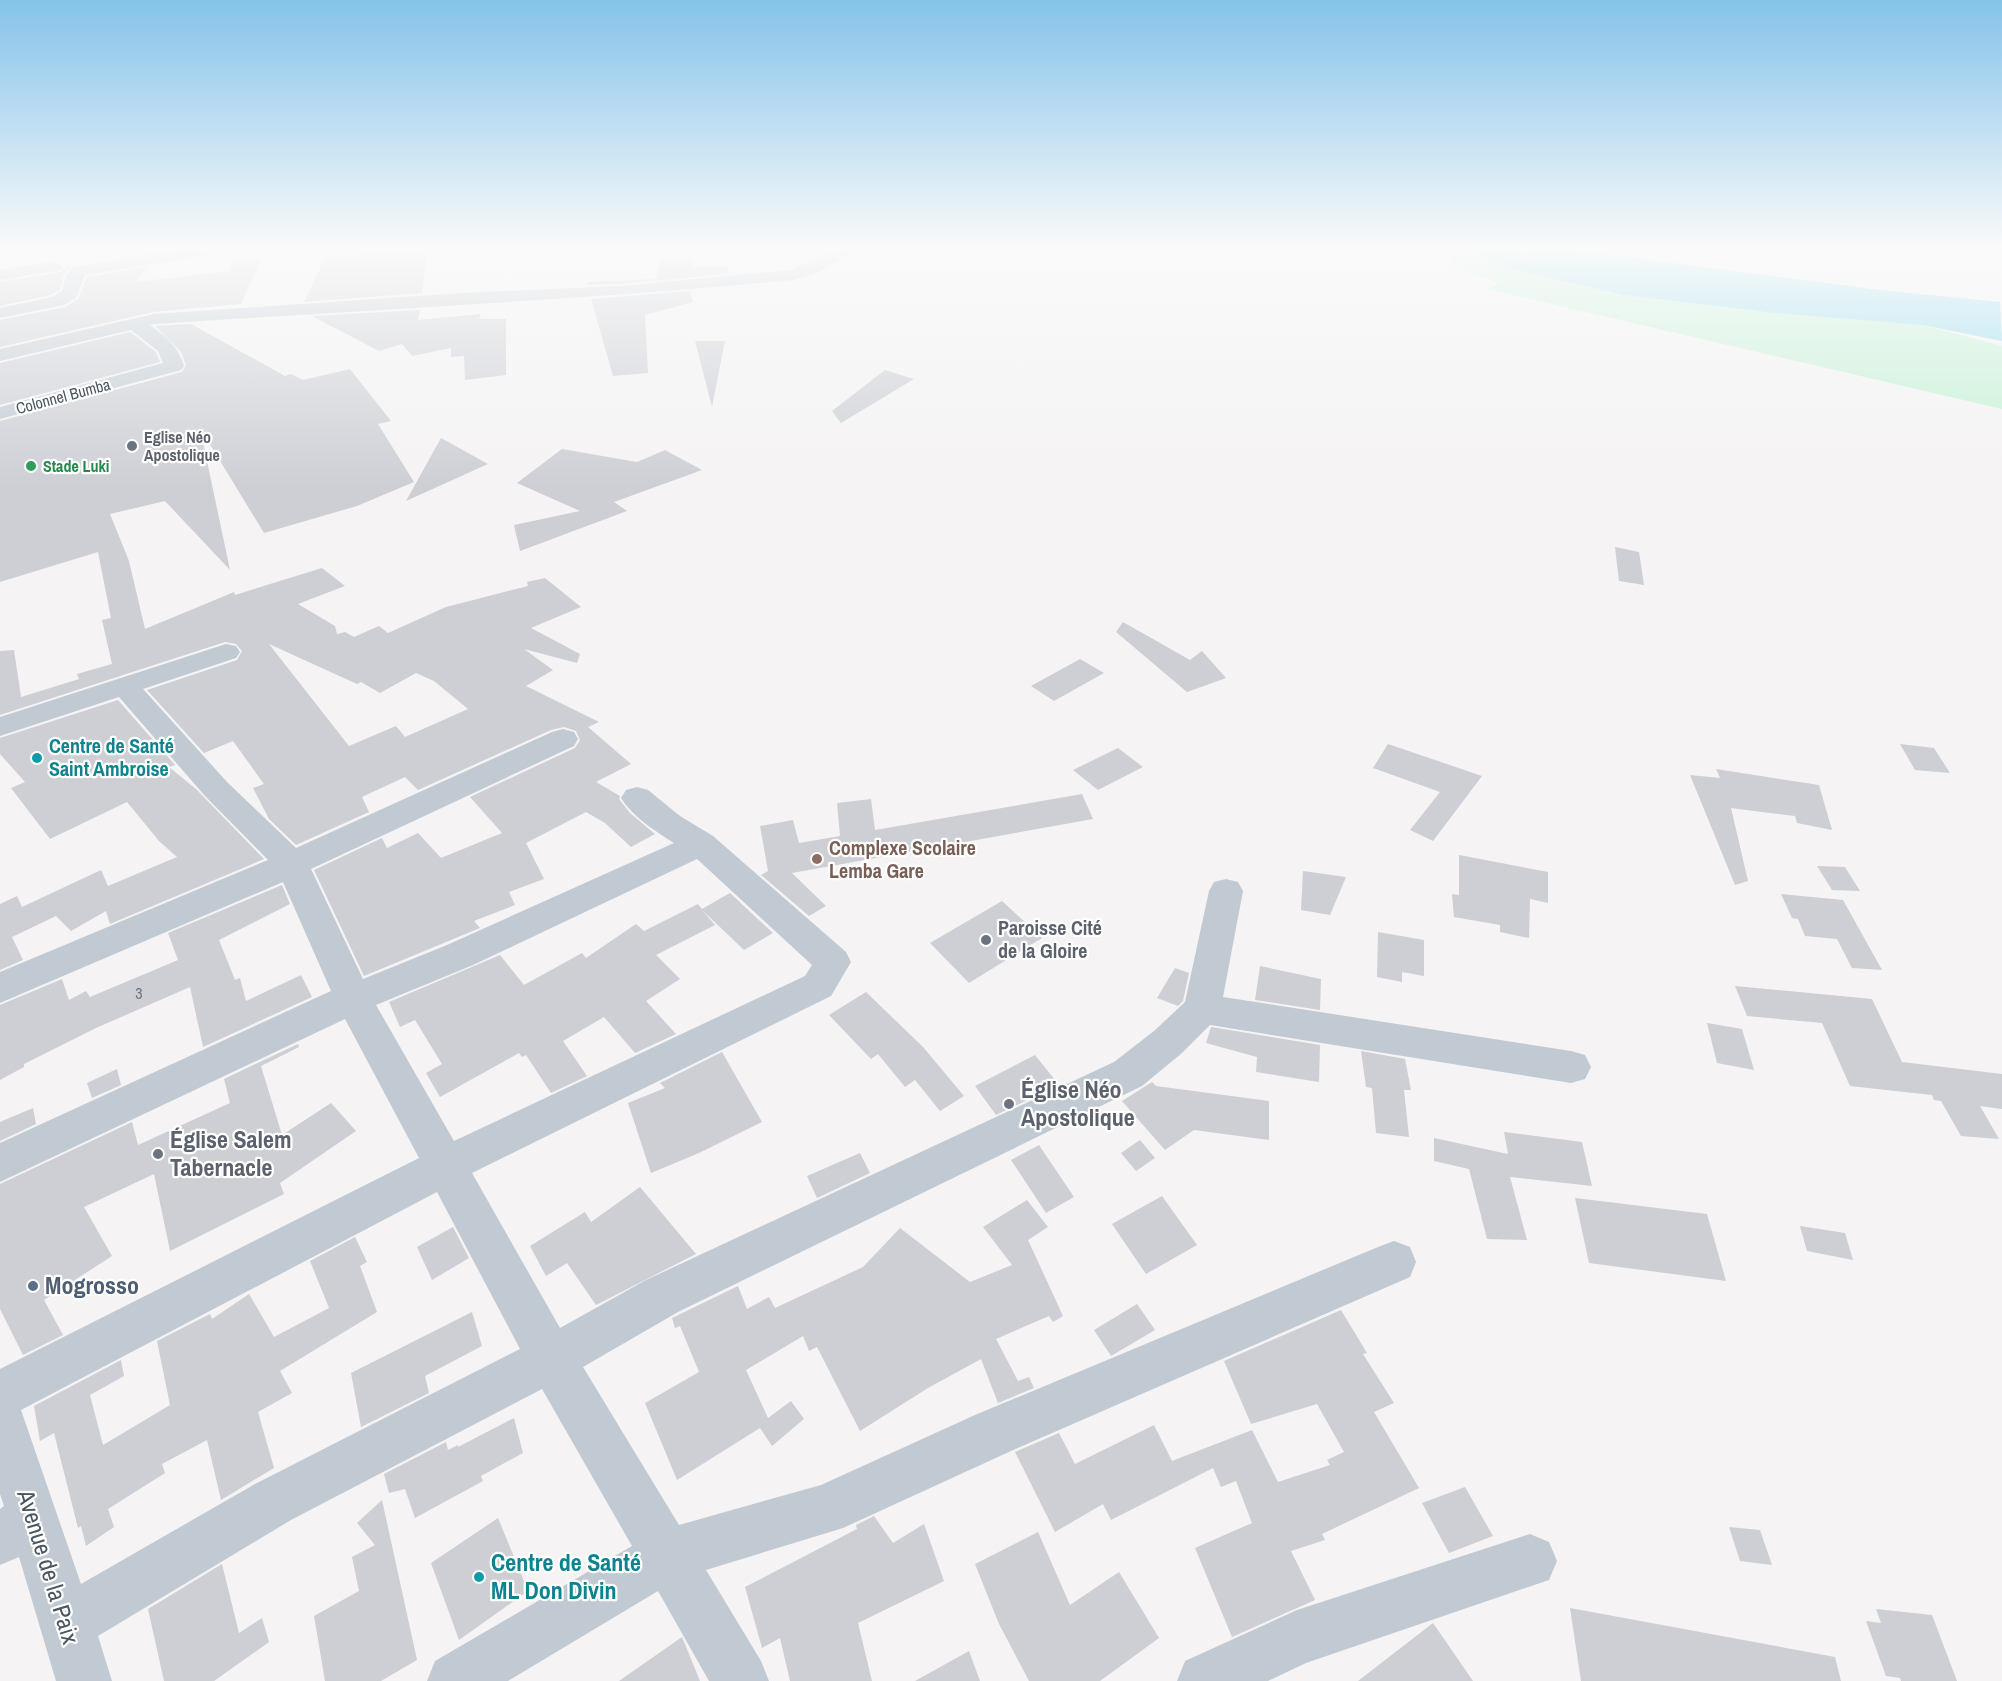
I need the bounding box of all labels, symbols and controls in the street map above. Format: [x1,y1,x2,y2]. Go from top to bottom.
street label: Colonnel Bumba [13,373,113,419]
place label: Eglise Néo Apostolique [144,426,220,466]
marker: Eglise Néo Apostolique [125,439,139,453]
place label: Stade Luki [43,455,109,477]
marker: Stade Luki [24,459,38,473]
place label: Centre de Santé Saint Ambroise [49,732,174,782]
marker: Centre de Santé Saint Ambroise [30,751,44,765]
place label: Complexe Scolaire Lemba Gare [829,834,976,884]
marker: Complexe Scolaire Lemba Gare [810,852,824,866]
place label: Paroisse Cité de la Gloire [998,914,1102,964]
marker: Paroisse Cité de la Gloire [979,933,993,947]
house number: 3 [135,982,143,1004]
place label: Église Néo Apostolique [1021,1073,1135,1133]
marker: Église Néo Apostolique [1002,1097,1016,1111]
place label: Église Salem Tabernacle [170,1123,291,1183]
marker: Église Salem Tabernacle [151,1147,165,1161]
place label: Mogrosso [45,1269,139,1301]
marker: Mogrosso [26,1279,40,1293]
street label: Avenue de la Paix [10,1485,88,1648]
place label: Centre de Santé ML Don Divin [491,1546,641,1606]
marker: Centre de Santé ML Don Divin [472,1570,486,1584]

